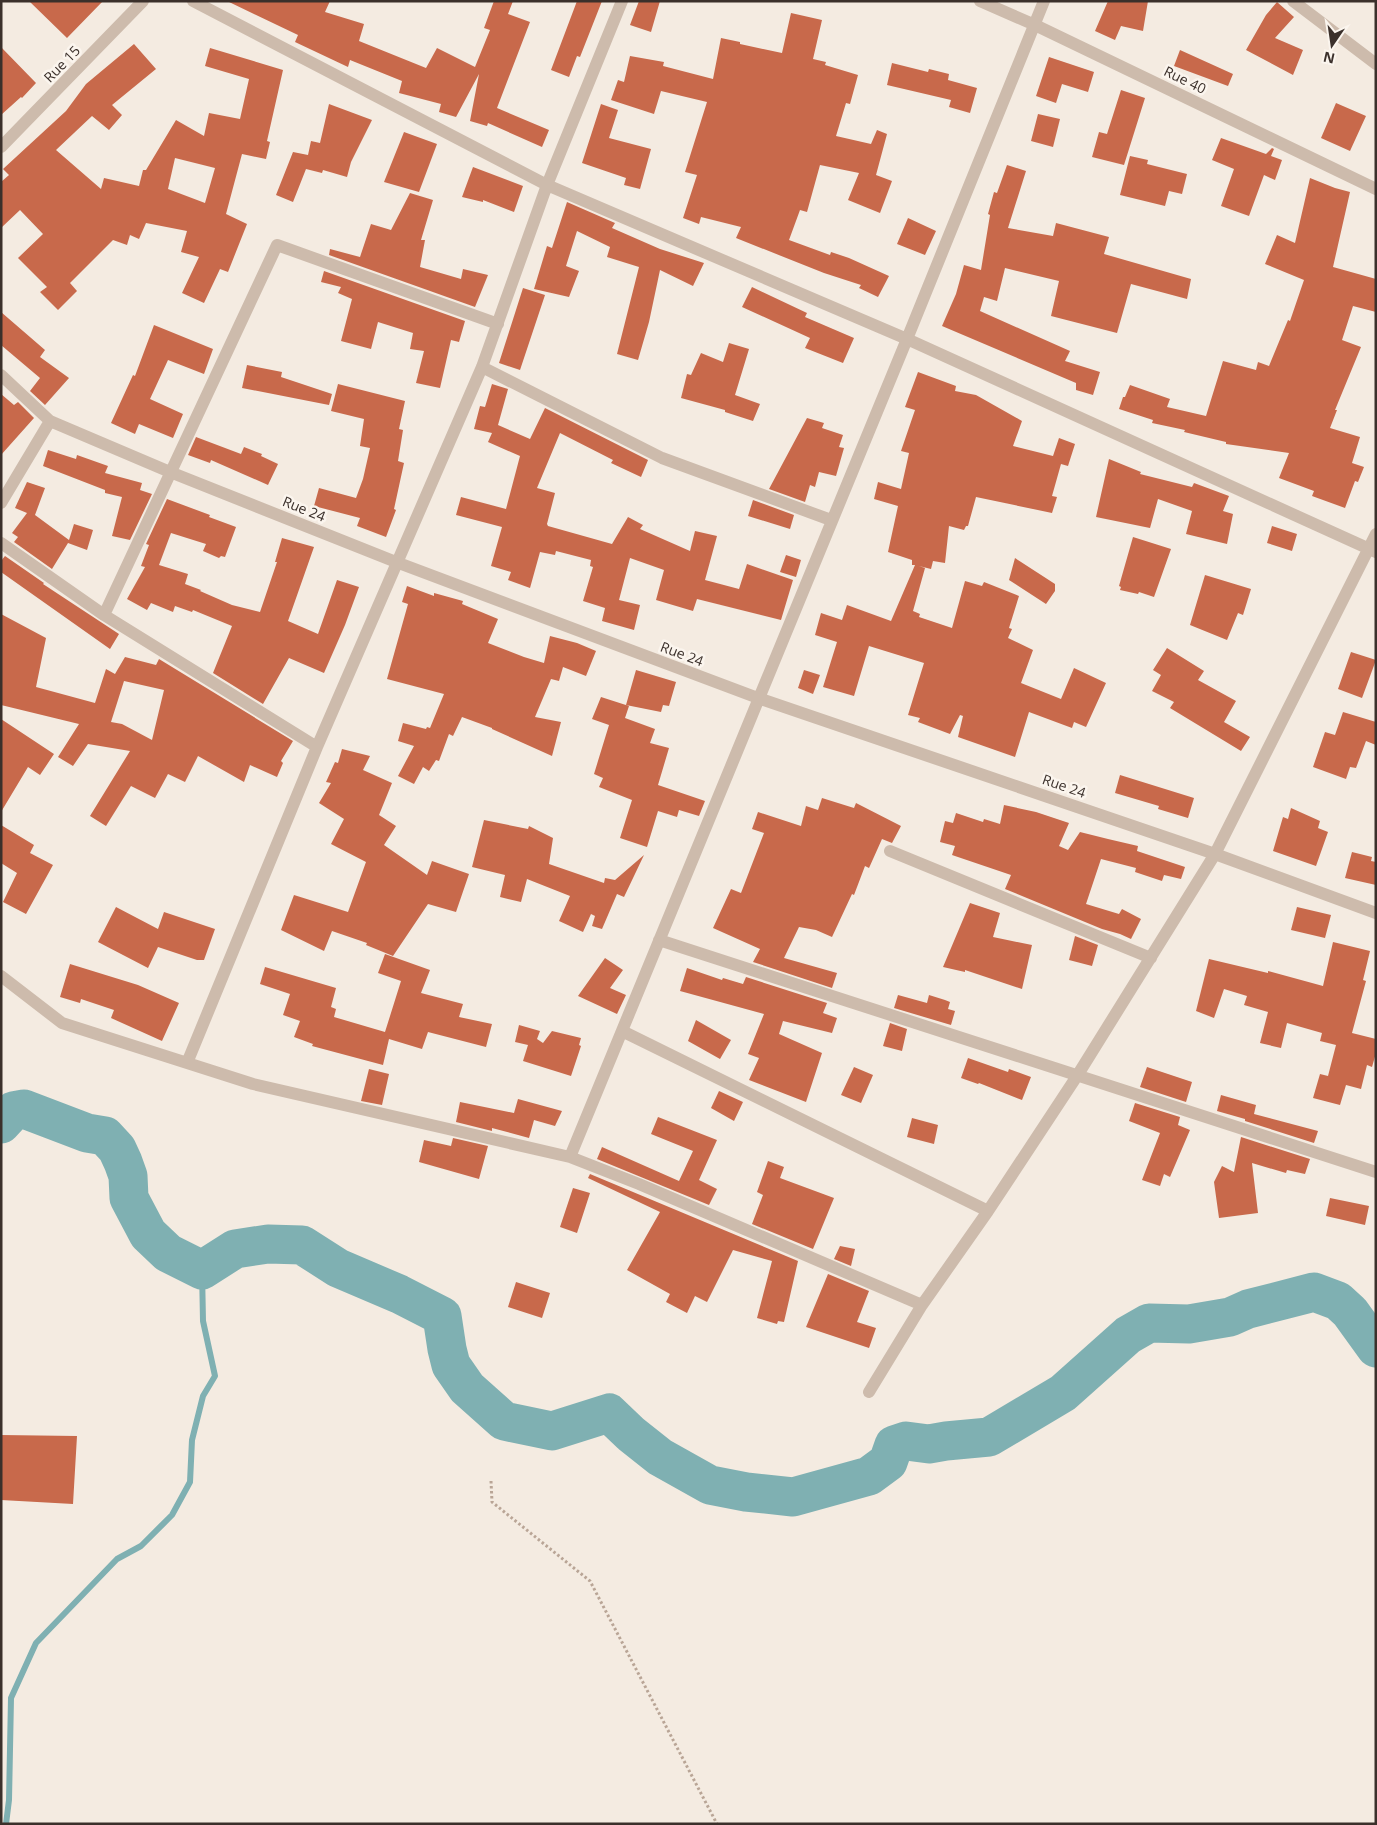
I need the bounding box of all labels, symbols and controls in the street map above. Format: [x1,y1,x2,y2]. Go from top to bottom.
north arrow [1307,20,1357,70]
street label: Rue 15 [39,41,84,86]
text: N [1321,48,1337,69]
street label: Rue 40 [1161,61,1209,98]
street label: Rue 24 [280,491,328,526]
street label: Rue 24 [658,637,706,670]
street label: Rue 24 [1040,769,1088,802]

